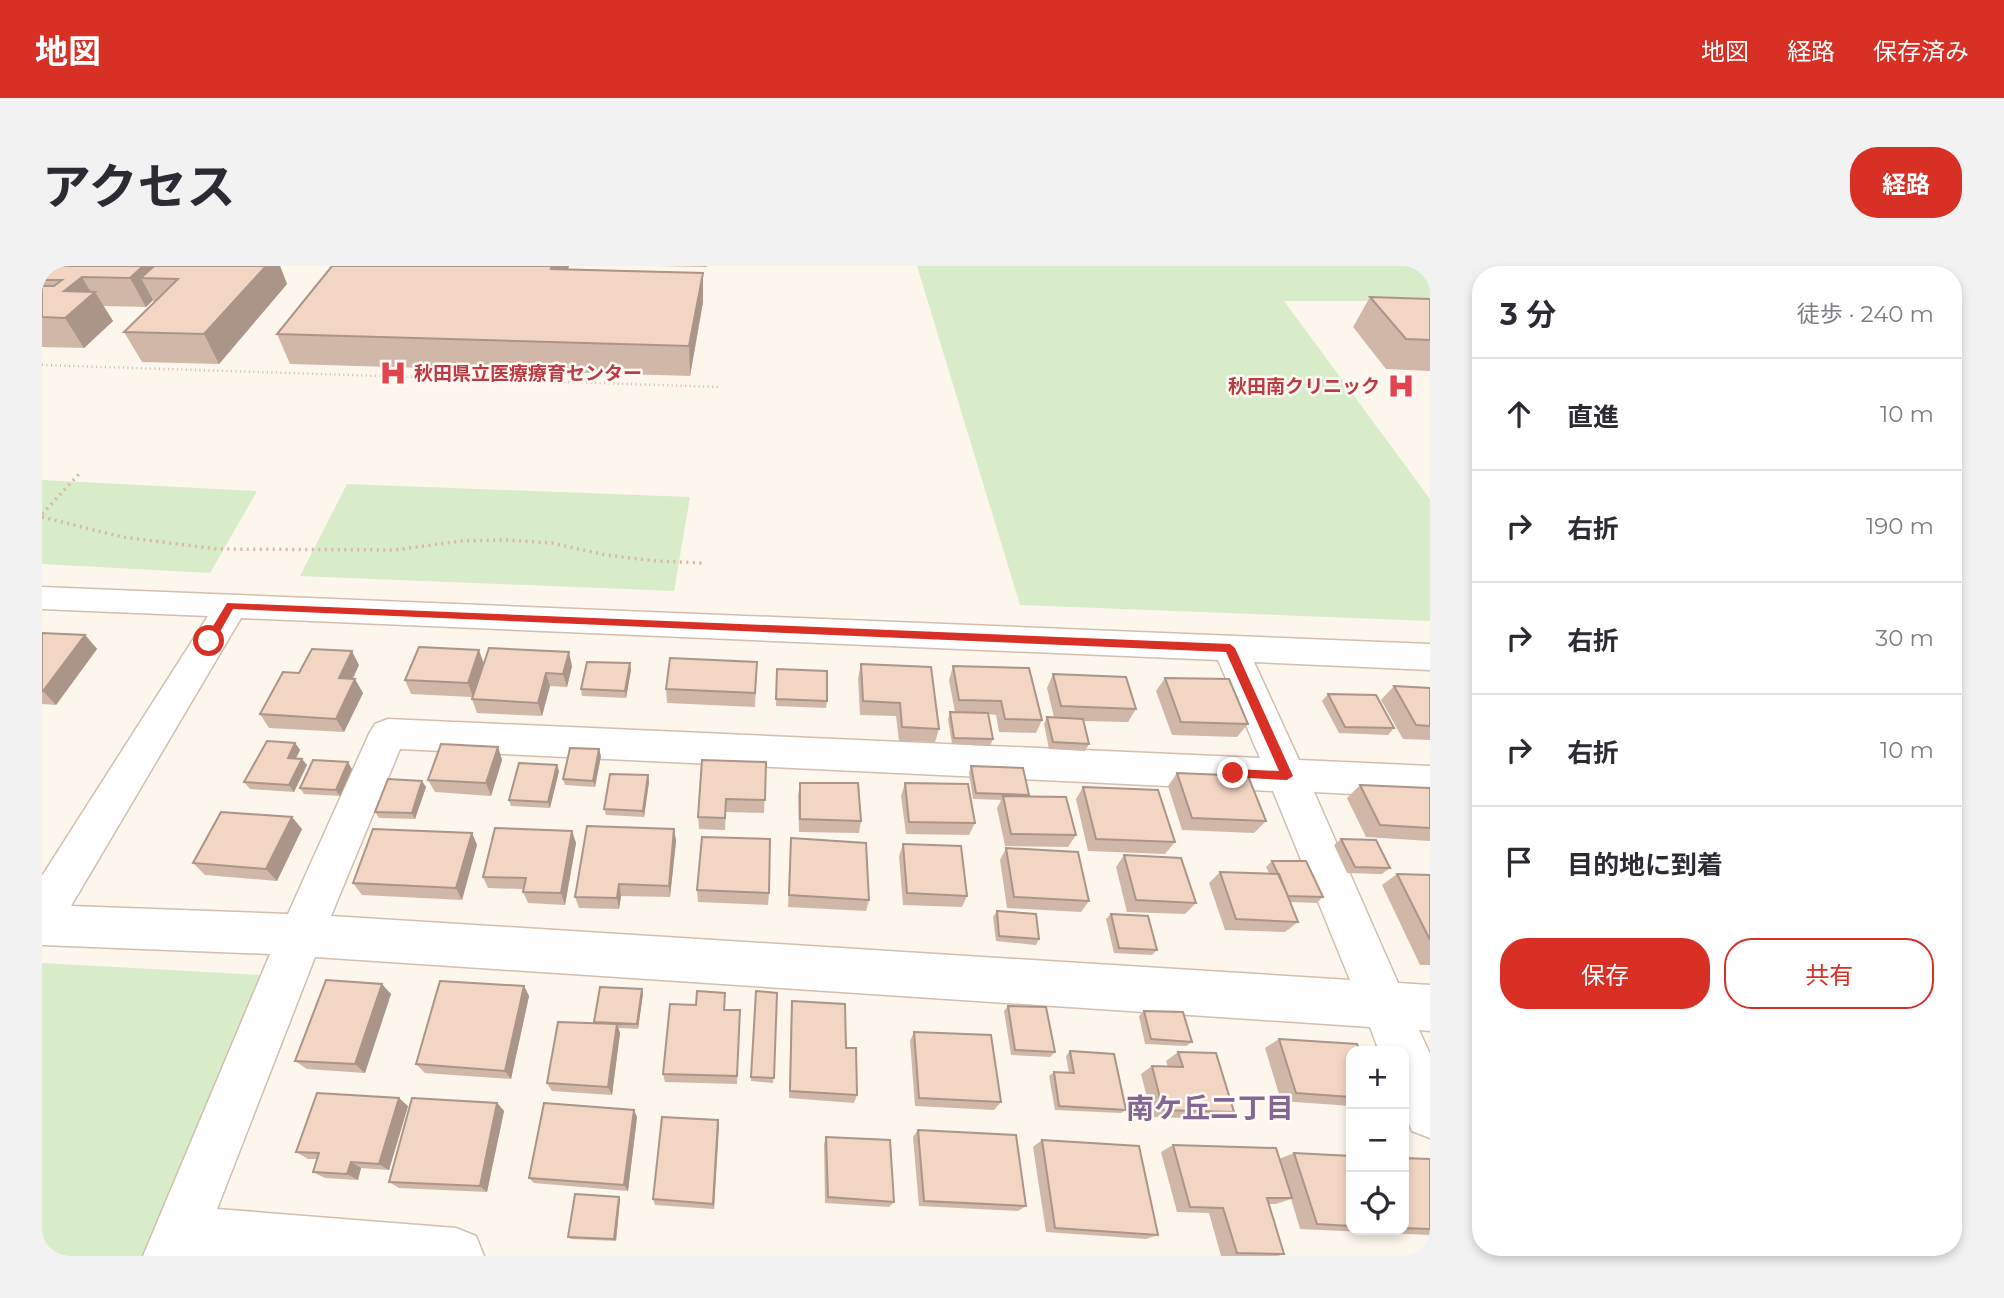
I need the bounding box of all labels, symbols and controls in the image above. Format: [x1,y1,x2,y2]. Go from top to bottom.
text: 地図 [35,31,101,71]
text: 地図 [1701,37,1749,66]
text: 経路 [1787,37,1835,66]
text: 保存済み [1873,37,1969,66]
button: 経路 [1850,147,1962,218]
text: アクセス [42,157,236,216]
text: 3 分 [1500,296,1556,333]
text: 徒歩 · 240 m [1797,300,1934,328]
hospital icon: 秋田県立医療療育センター [378,358,408,388]
place label: 秋田県立医療療育センター [414,362,642,385]
hospital icon: 秋田南クリニック [1386,371,1416,401]
place label: 秋田南クリニック [1228,375,1380,398]
icon: ahead [1500,395,1538,433]
text: 10 m [1880,400,1934,428]
text: 直進 [1567,401,1619,433]
icon: right [1500,507,1538,545]
text: 190 m [1866,512,1934,540]
text: 右折 [1567,513,1619,545]
icon: right [1500,619,1538,657]
text: 30 m [1875,624,1934,652]
route start [193,625,224,656]
text: 右折 [1567,625,1619,657]
icon: right [1500,731,1538,769]
text: 10 m [1880,736,1934,764]
text: 右折 [1567,737,1619,769]
route end [1217,757,1248,788]
icon: arrive [1500,843,1538,881]
text: 目的地に到着 [1567,849,1723,881]
button: 保存 [1500,938,1710,1009]
button: 共有 [1724,938,1934,1009]
map controls [1346,1046,1409,1235]
button: + [1346,1046,1409,1109]
district label: 南ケ丘二丁目 [1126,1091,1294,1125]
button: − [1346,1109,1409,1172]
button: locate [1346,1172,1409,1235]

